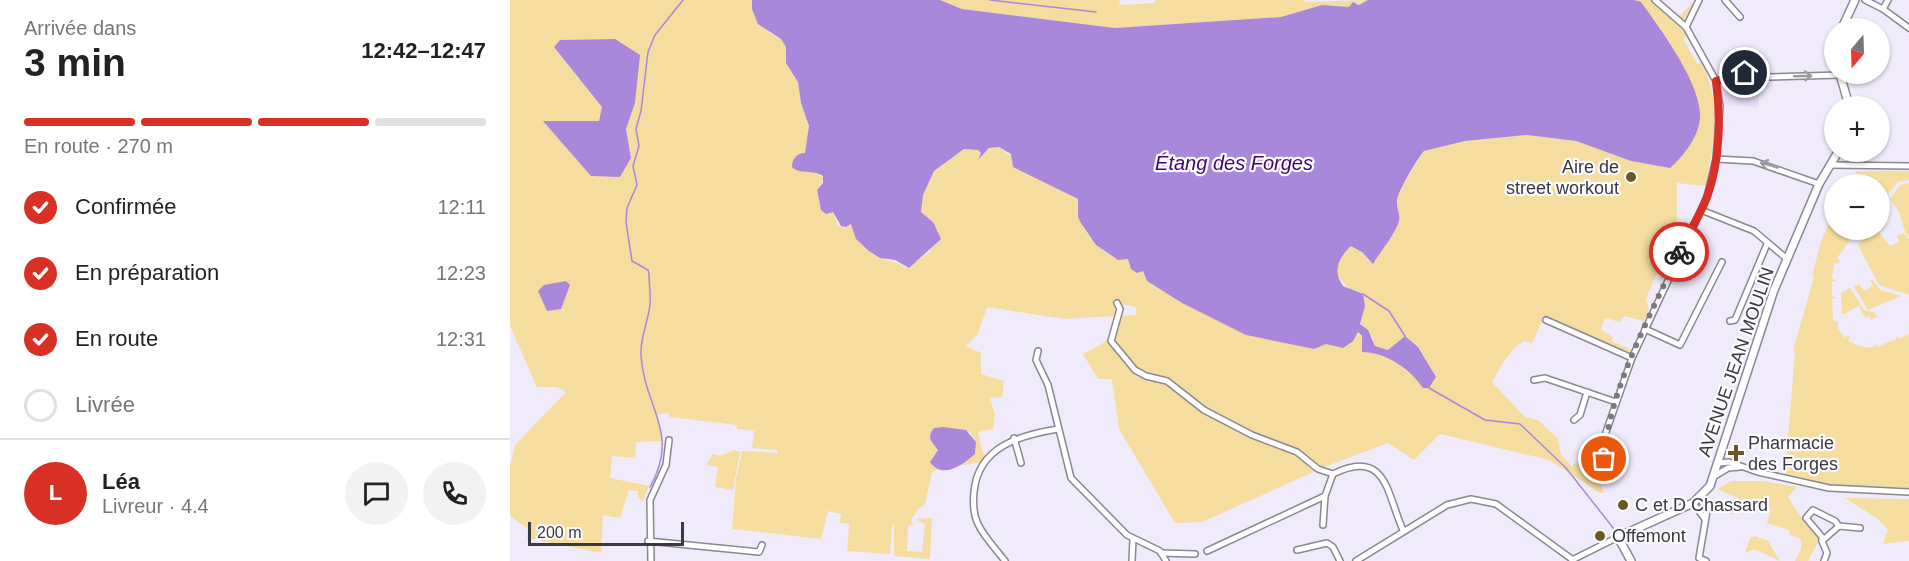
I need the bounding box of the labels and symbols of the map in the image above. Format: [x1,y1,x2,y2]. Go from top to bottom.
north arrow [1824,18,1890,84]
pin [1719,47,1770,98]
one-way arrow [1792,71,1812,82]
water label: Étang des Forges [1155,152,1313,174]
place label: Aire de street workout [1506,157,1619,198]
one-way arrow [1760,159,1779,170]
marker: Aire de street workout [1624,170,1638,184]
courier [1649,222,1709,282]
street label: AVENUE JEAN MOULIN [1694,265,1778,459]
pin [1578,433,1629,484]
place label: Pharmacie des Forges [1748,433,1838,474]
marker: Pharmacie des Forges [1729,446,1743,460]
place label: C et D Chassard [1635,495,1768,515]
marker: C et D Chassard [1616,498,1630,512]
scale bar [528,519,684,546]
place label: Offemont [1612,526,1686,546]
marker: Offemont [1593,529,1607,543]

